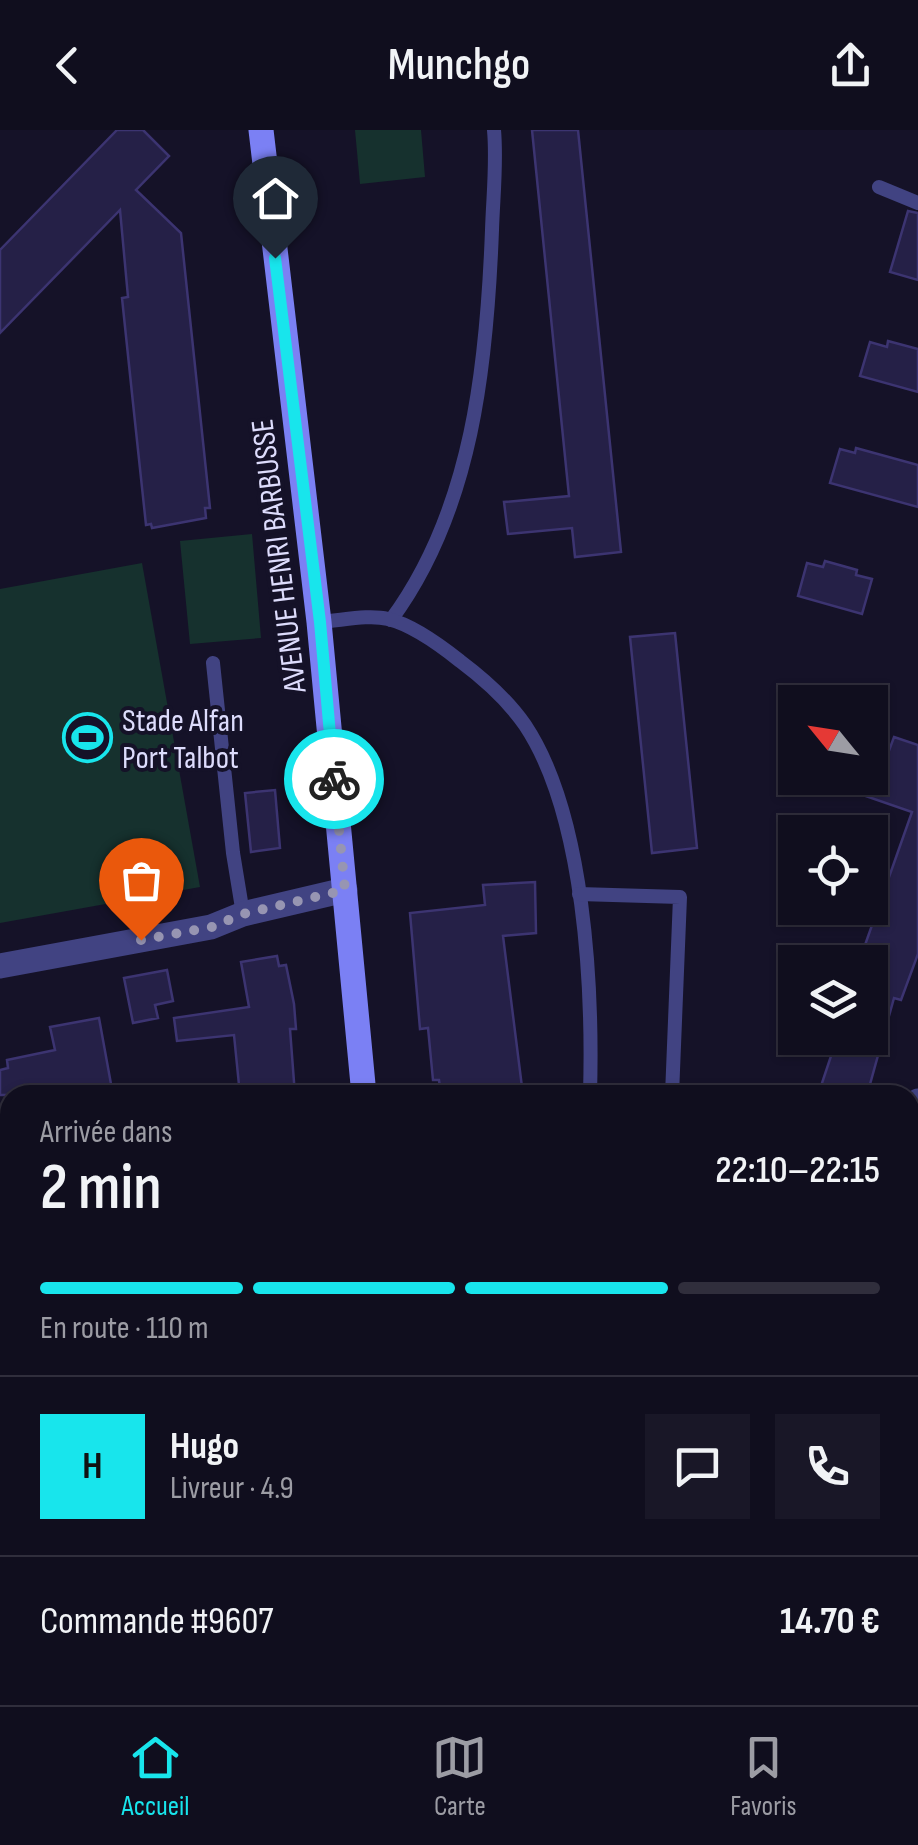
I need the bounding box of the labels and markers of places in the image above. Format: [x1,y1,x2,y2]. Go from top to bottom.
pin [233,156,318,259]
place label: Stade Alfan Port Talbot [122,702,244,778]
sports icon: Stade Alfan Port Talbot [61,712,113,764]
pin [99,838,184,941]

